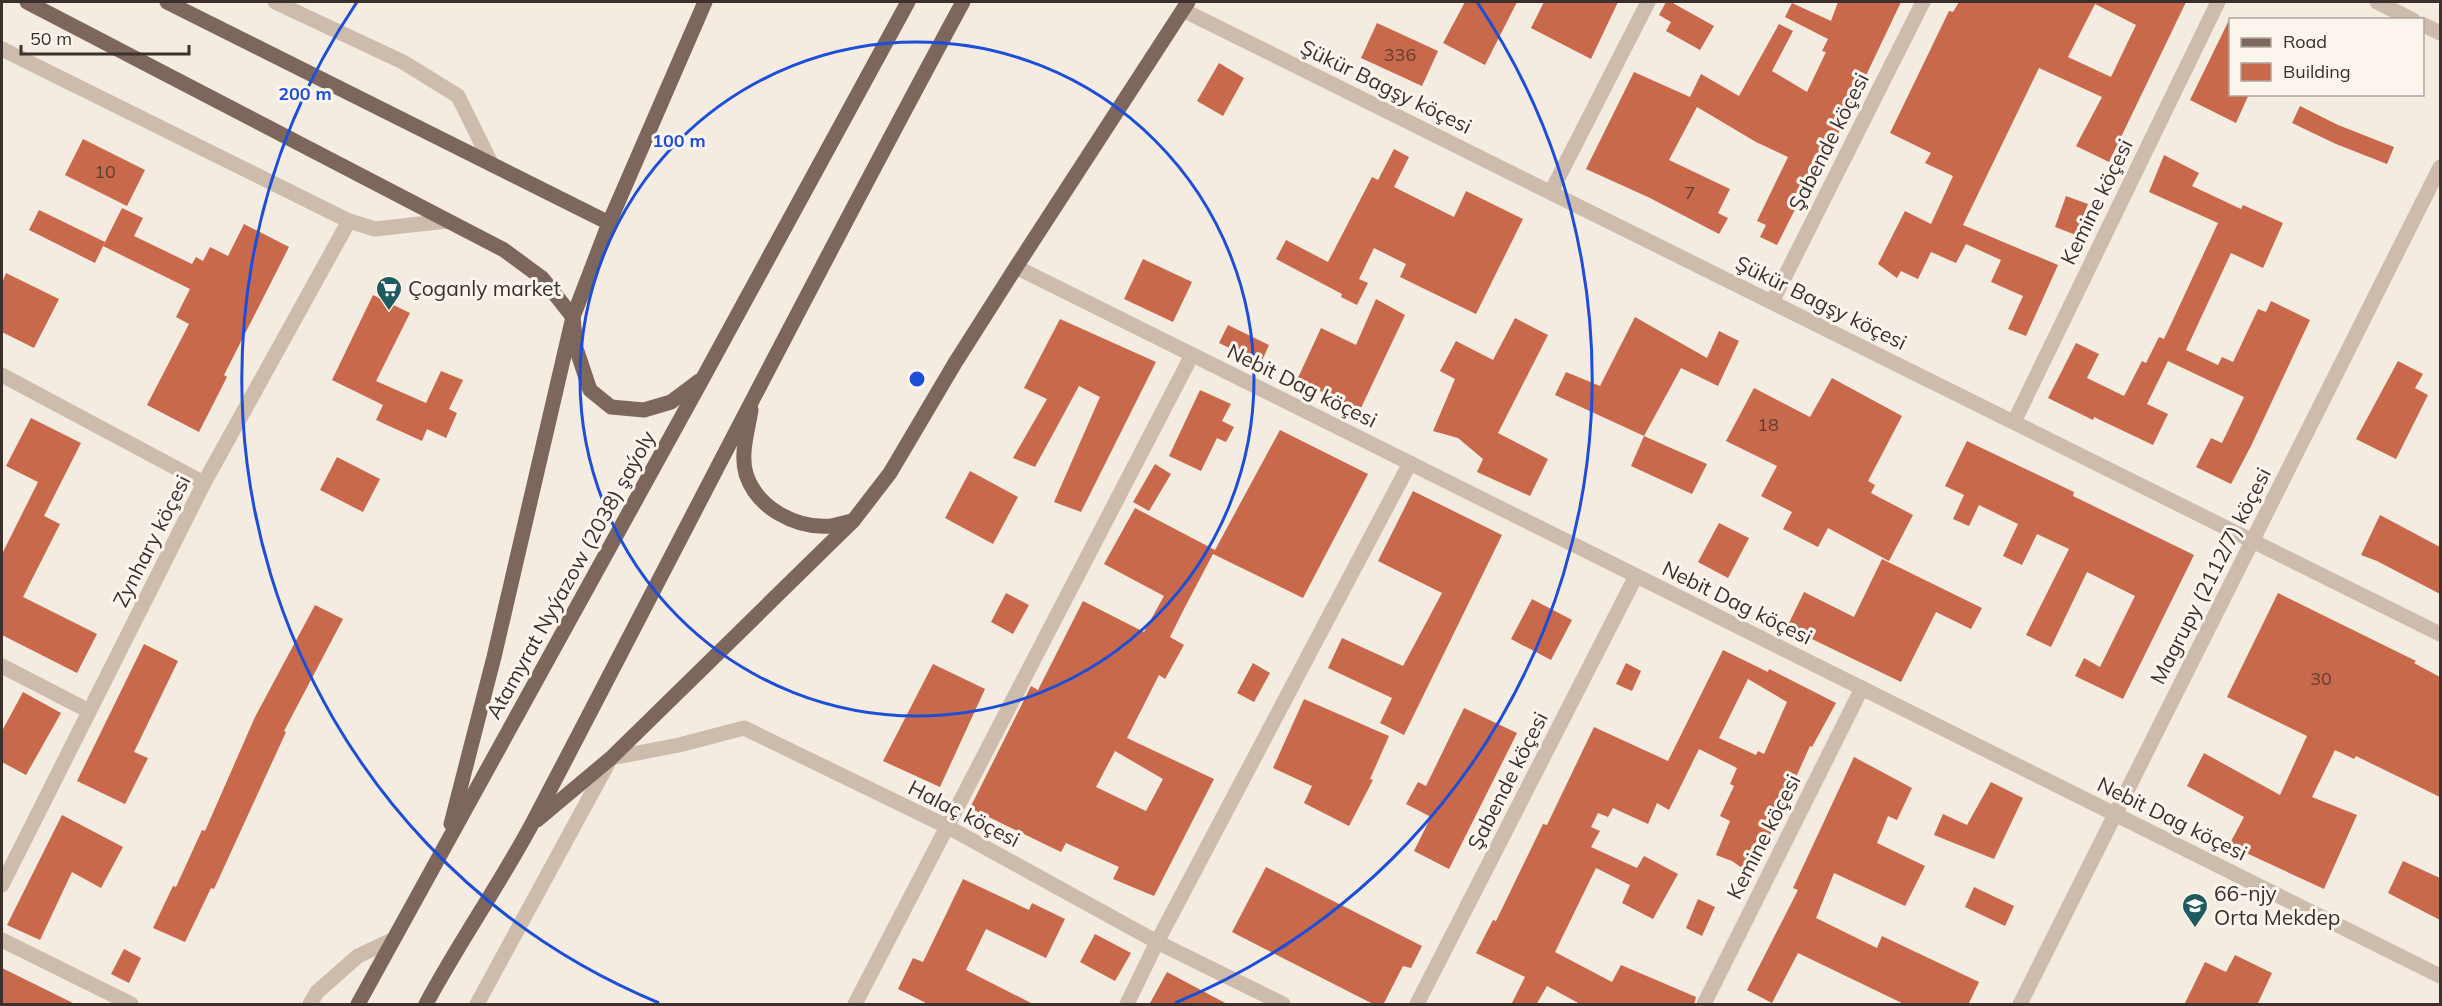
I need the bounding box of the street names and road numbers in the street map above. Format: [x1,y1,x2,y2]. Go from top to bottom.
street label: Şükür Bagşy köçesi [1297,33,1476,139]
street label: Şabende köçesi [1782,68,1874,215]
street label: Kemine köçesi [2054,134,2138,269]
street label: Şükür Bagşy köçesi [1732,249,1911,355]
street label: Nebit Dag köçesi [1223,338,1382,433]
street label: Atamyrat Nyýazow (2038) şaýoly [480,426,660,723]
street label: Magrupy (2112/7) köçesi [2144,463,2276,688]
street label: Zynhary köçesi [107,470,196,611]
street label: Nebit Dag köçesi [1658,555,1817,650]
street label: Şabende köçesi [1461,707,1553,854]
street label: Kemine köçesi [1720,770,1806,903]
street label: Nebit Dag köçesi [2093,771,2252,866]
street label: Halaç köçesi [904,774,1025,852]

